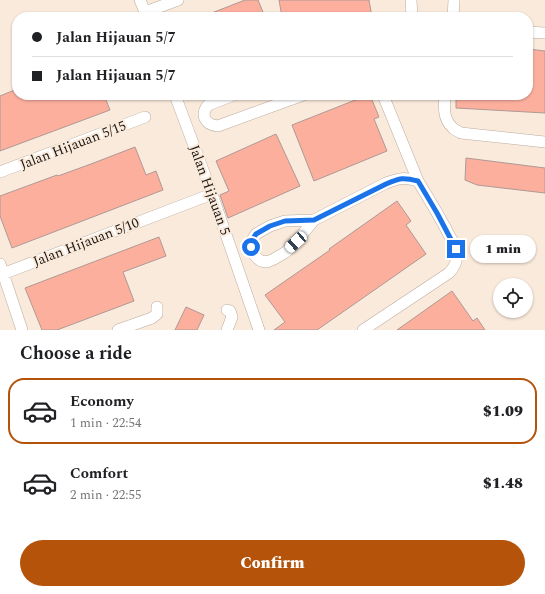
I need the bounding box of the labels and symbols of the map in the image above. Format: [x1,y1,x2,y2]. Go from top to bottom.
street label: Jalan Hijauan 5/15 [17,115,129,175]
street label: Jalan Hijauan 5 [184,142,236,238]
street label: Jalan Hijauan 5/10 [30,212,142,272]
car [283,230,309,254]
callout: 1 min [470,235,536,263]
route start [242,238,260,256]
route end [447,240,465,258]

